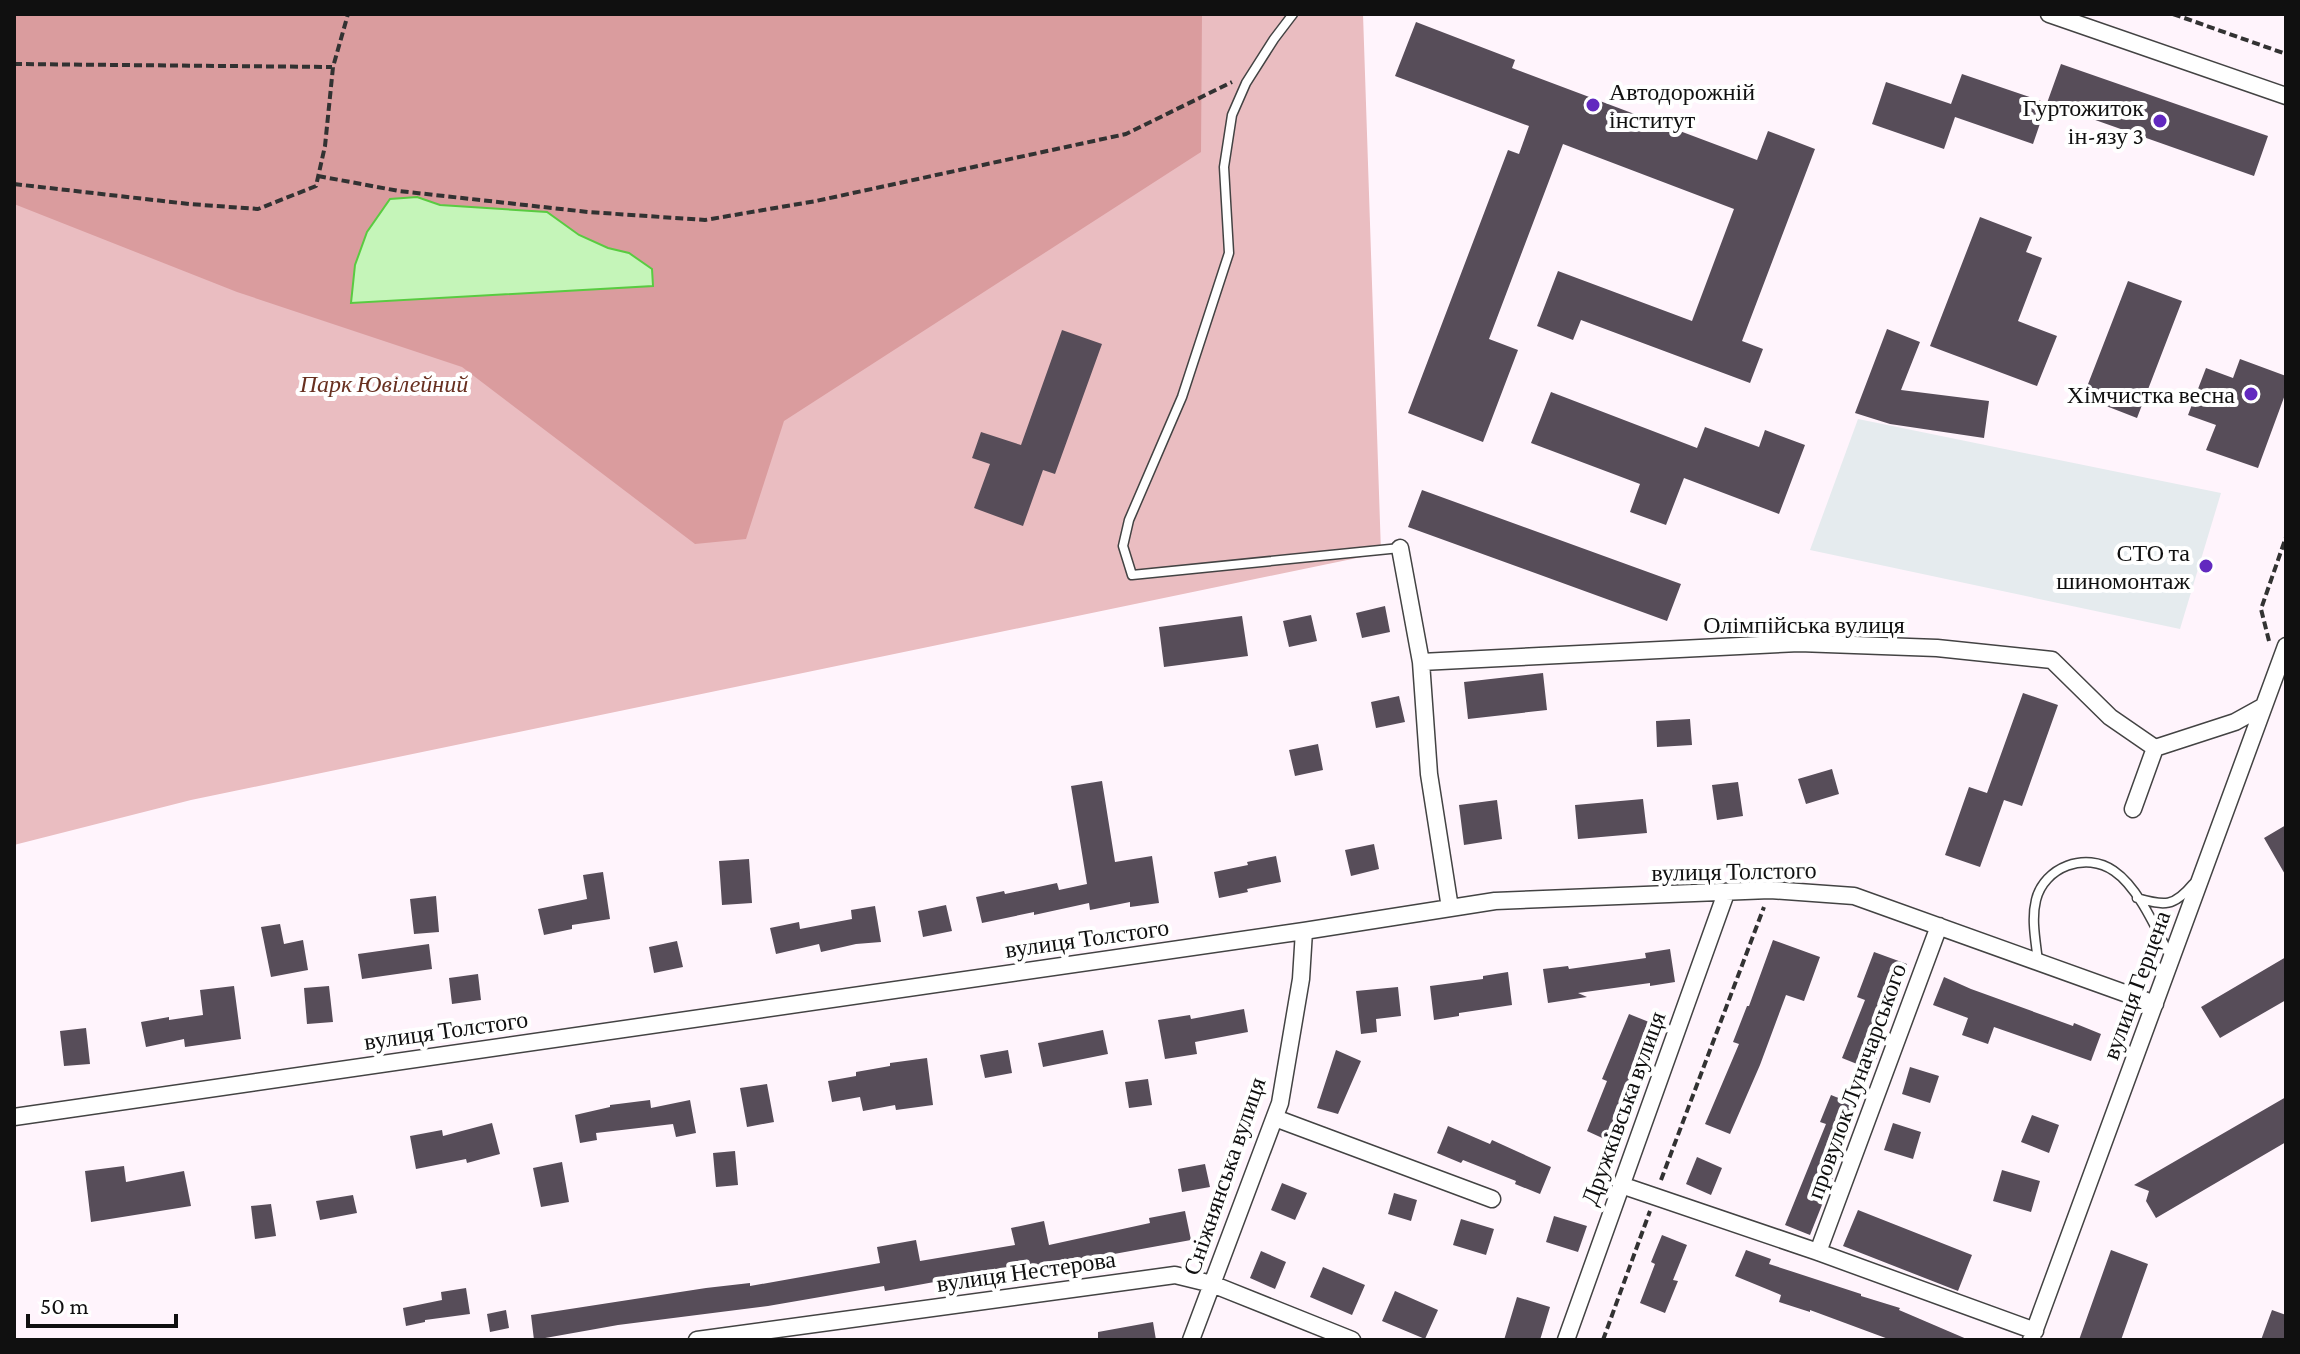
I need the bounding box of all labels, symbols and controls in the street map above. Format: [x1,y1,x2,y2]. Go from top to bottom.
place label: Автодорожній інститут [1609,78,1755,133]
place label: Гуртожиток ін-язу 3 [2023,94,2144,149]
marker: Автодорожній інститут [1584,96,1602,114]
marker: Гуртожиток ін-язу 3 [2151,112,2169,130]
park label: Парк Ювілейний [299,370,468,397]
place label: Хімчистка весна [2067,381,2235,408]
marker: Хімчистка весна [2242,385,2260,403]
place label: СТО та шиномонтаж [2056,539,2190,594]
marker: СТО та шиномонтаж [2197,557,2215,575]
street label: Олімпійська вулиця [1703,611,1905,638]
street label: вулиця Толстого [1651,856,1817,886]
street label: вулиця Герцена [2097,907,2176,1063]
street label: вулиця Толстого [1003,913,1171,963]
street label: провулок Луначарського [1801,960,1911,1202]
street label: вулиця Толстого [362,1005,530,1055]
street label: Дружківська вулиця [1575,1008,1671,1208]
street label: Сніжнянська вулиця [1178,1074,1270,1278]
street label: вулиця Нестерова [935,1245,1118,1297]
scale bar [28,1278,176,1328]
text: 50 m [40,1292,89,1319]

